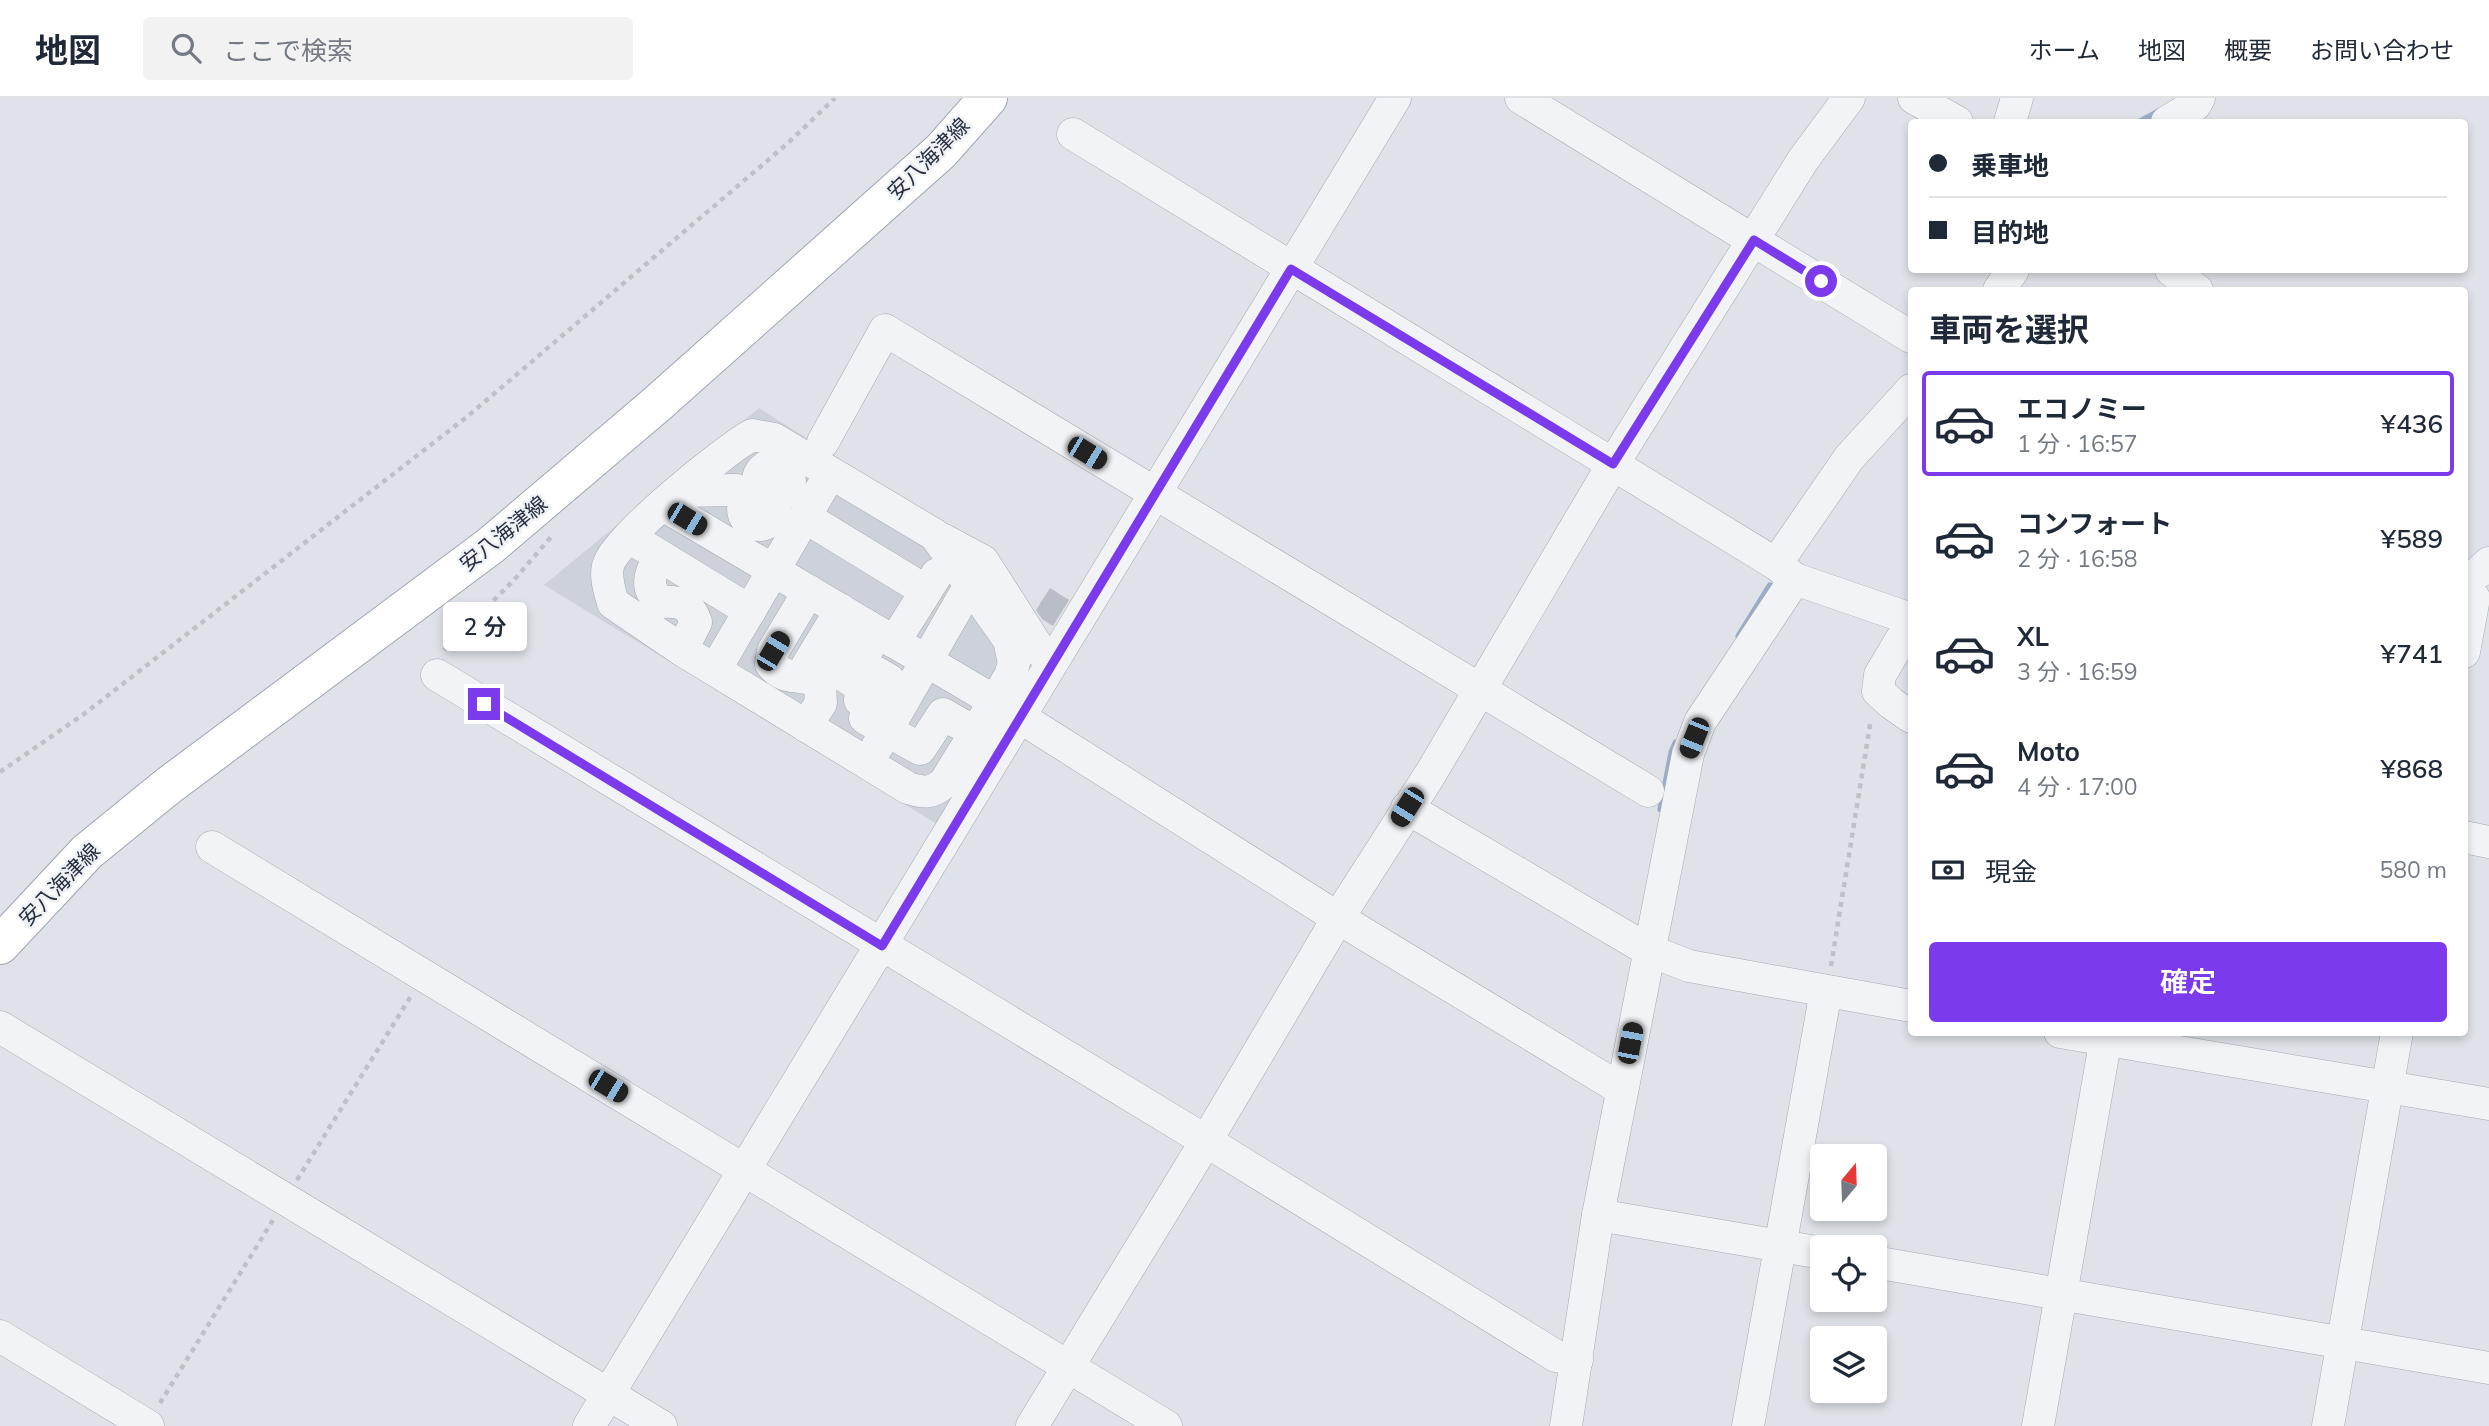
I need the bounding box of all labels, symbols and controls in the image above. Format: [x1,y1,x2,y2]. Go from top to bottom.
search box [143,17,633,80]
text: 地図 [35,29,101,70]
icon: search [167,29,205,67]
text: ここで検索 [223,34,353,67]
text: ホーム [2029,35,2100,65]
text: 地図 [2138,35,2186,65]
text: 概要 [2224,35,2272,65]
text: お問い合わせ [2310,35,2454,65]
street label: 安八海津線 [882,112,974,204]
text: 乗車地 [1971,149,2049,182]
text: 目的地 [1971,216,2049,249]
route start [1805,265,1837,297]
text: 車両を選択 [1929,309,2089,349]
icon: car [1933,392,1996,455]
text: エコノミー [2017,392,2147,425]
text: ¥436 [2381,407,2443,440]
text: 1 分 · 16:57 [2017,429,2138,458]
car [1064,433,1111,473]
street label: 安八海津線 [454,490,552,576]
car [664,499,711,539]
icon: car [1933,507,1996,570]
text: コンフォート [2017,507,2172,540]
text: ¥589 [2381,522,2443,555]
text: 2 分 · 16:58 [2017,544,2138,573]
callout: 2 分 [442,602,526,652]
text: 2 分 [464,612,506,641]
text: XL [2017,620,2049,653]
icon: car [1933,622,1996,685]
car [754,628,793,674]
text: ¥741 [2381,637,2443,670]
text: 3 分 · 16:59 [2017,657,2138,686]
route end [468,688,500,720]
car [1677,715,1712,761]
text: Moto [2017,735,2080,768]
icon: car [1933,737,1996,800]
text: ¥868 [2381,752,2443,785]
text: 4 分 · 17:00 [2017,772,2138,801]
car [1387,784,1428,830]
street label: 安八海津線 [13,837,105,931]
icon: cash [1929,851,1967,889]
text: 現金 [1985,855,2037,888]
text: 580 m [2379,855,2447,884]
button: 確定 [1929,942,2447,1022]
car [1616,1020,1645,1066]
car [585,1066,632,1106]
north arrow [1810,1144,1886,1222]
map controls [1810,1144,1887,1403]
button: locate [1810,1235,1887,1312]
button: layers [1810,1326,1887,1403]

